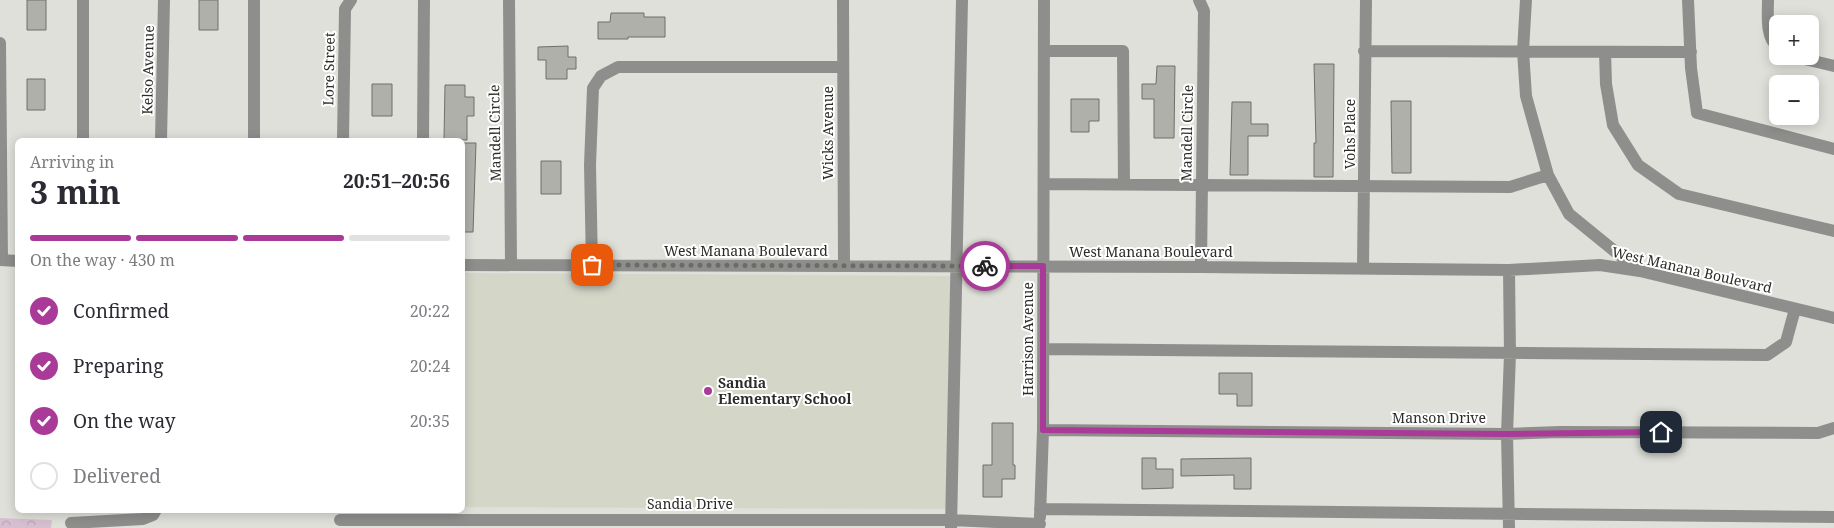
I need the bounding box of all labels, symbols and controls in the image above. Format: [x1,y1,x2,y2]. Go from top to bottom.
map controls [1769,15,1819,125]
button: + [1769,15,1819,65]
street label: Kelso Avenue [137,25,158,115]
street label: Lore Street [318,32,339,106]
button: − [1769,75,1819,125]
street label: Mandell Circle [484,84,505,182]
street label: Mandell Circle [1176,84,1197,182]
street label: Wicks Avenue [818,86,837,180]
street label: Vohs Place [1340,99,1359,169]
text: Arriving in [30,151,114,173]
text: 20:51–20:56 [343,168,450,194]
text: 3 min [30,170,121,213]
street label: West Manana Boulevard [664,241,828,260]
courier [960,241,1010,291]
street label: West Manana Boulevard [1069,242,1233,261]
street label: West Manana Boulevard [1610,242,1774,297]
pin [571,244,613,286]
text: On the way · 430 m [30,249,175,271]
icon: bag [578,251,606,279]
icon: bike [971,252,999,280]
street label: Harrison Avenue [1018,282,1037,396]
icon: check [30,297,58,325]
text: Confirmed [73,298,169,324]
text: 20:22 [410,300,450,322]
icon: check [30,352,58,380]
text: Preparing [73,353,163,379]
text: 20:24 [410,355,450,377]
place label: Sandia Elementary School [718,373,851,408]
marker: Sandia Elementary School [702,385,714,397]
icon: check [30,407,58,435]
text: On the way [73,408,176,434]
street label: Manson Drive [1392,408,1486,427]
text: 20:35 [410,410,450,432]
pin [1640,411,1682,453]
icon: home [1647,418,1675,446]
text: Delivered [73,463,161,489]
street label: Sandia Drive [647,494,733,513]

